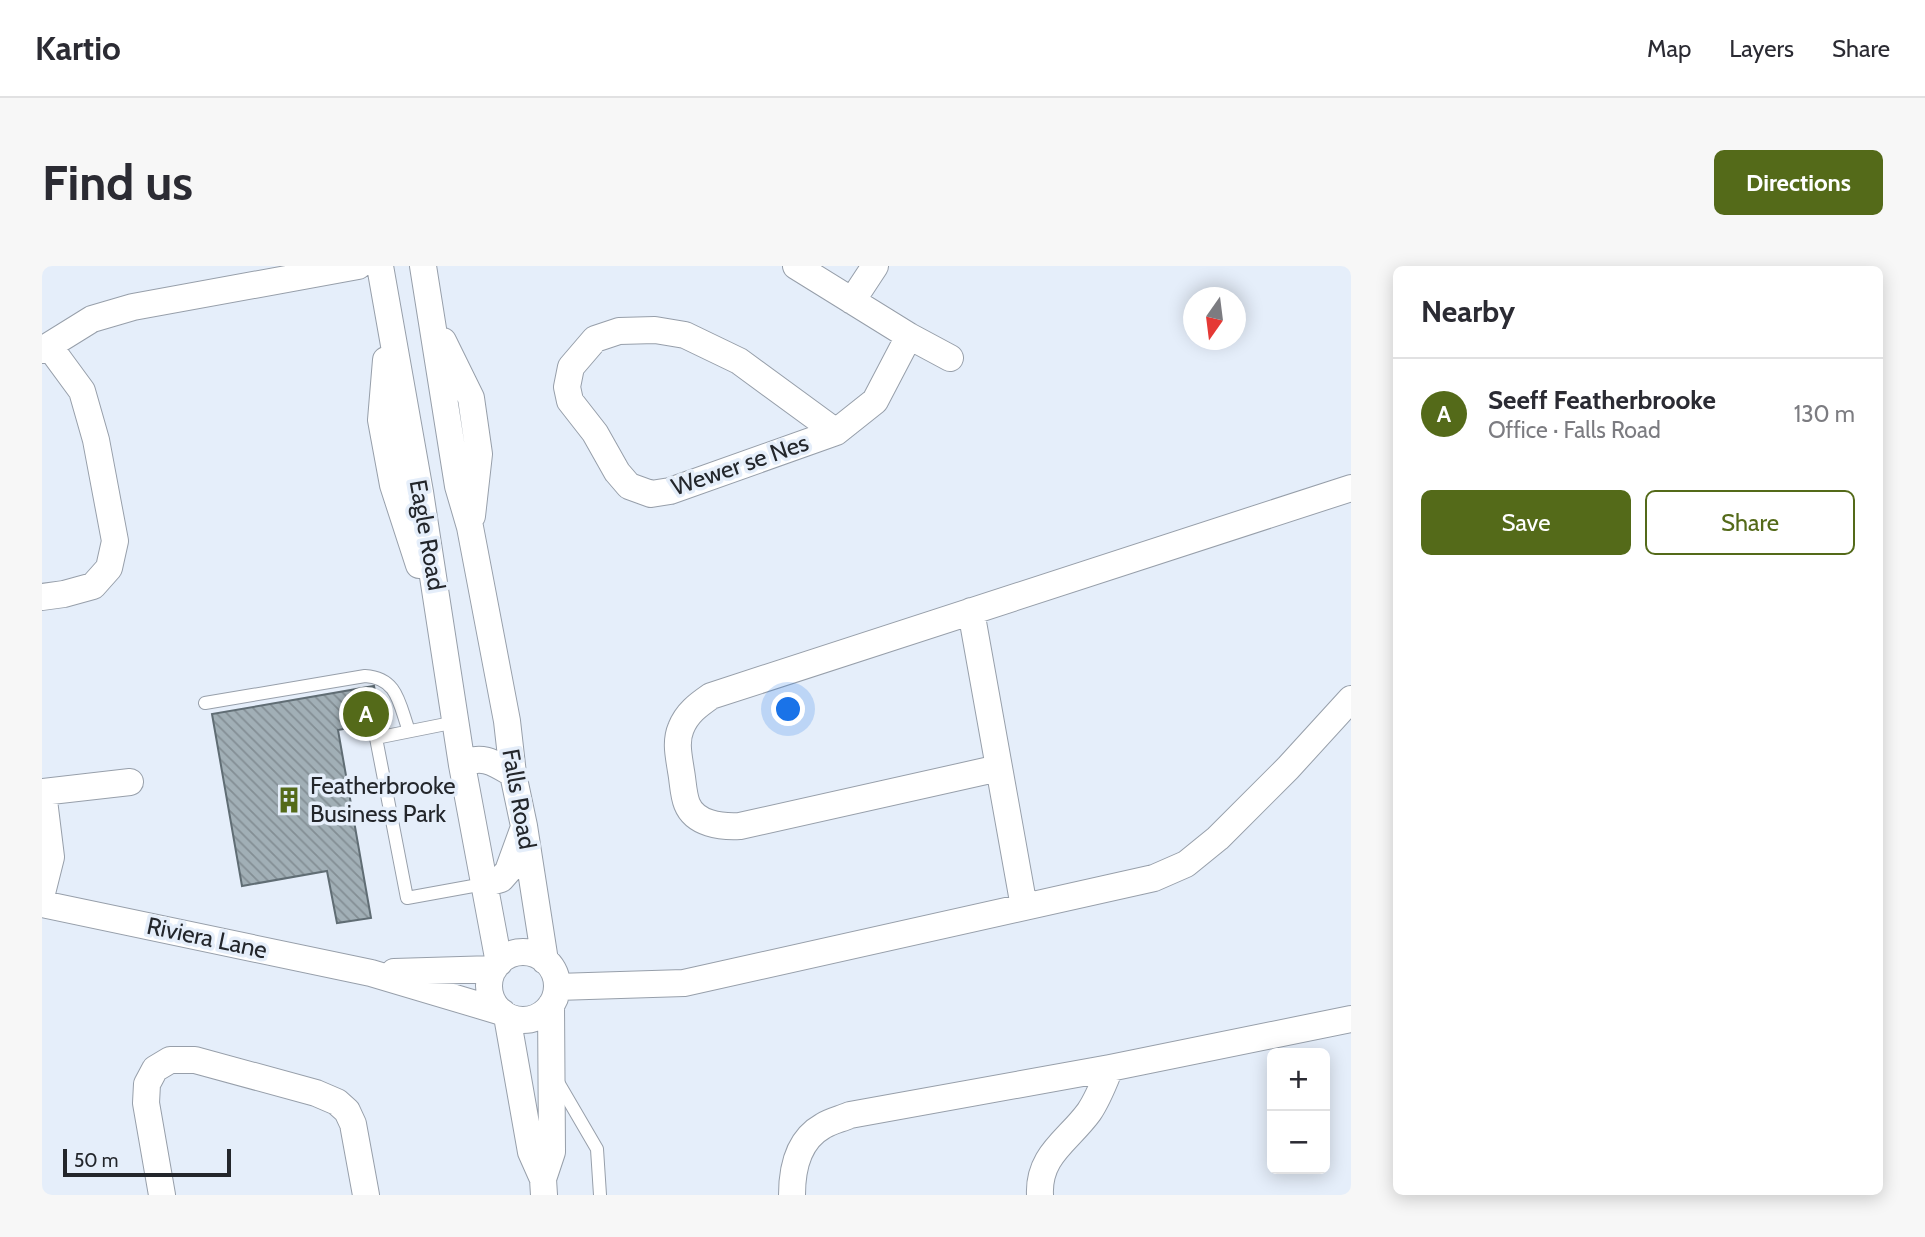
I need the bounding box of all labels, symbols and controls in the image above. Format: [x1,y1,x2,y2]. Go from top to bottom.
text: Kartio [35,28,121,68]
text: Map [1647,34,1691,63]
text: Layers [1729,34,1794,63]
text: Share [1832,34,1890,63]
button: Directions [1714,150,1883,215]
text: Find us [42,153,193,212]
north arrow [1183,287,1246,350]
text: Nearby [1421,293,1515,330]
text: Seeff Featherbrooke [1488,384,1716,416]
text: A [1437,400,1451,428]
text: 130 m [1794,400,1855,428]
text: Office · Falls Road [1488,416,1661,444]
street label: Wewer se Nes [667,428,812,502]
street label: Eagle Road [403,477,452,593]
button: Save [1421,490,1631,555]
button: Share [1645,490,1855,555]
pin: A [343,688,389,740]
your location [771,692,805,726]
street label: Falls Road [496,746,543,851]
place label: Featherbrooke Business Park [310,771,456,828]
building icon: Featherbrooke Business Park [274,785,304,815]
street label: Riviera Lane [144,911,270,964]
map controls [1267,1048,1330,1174]
button: + [1267,1048,1330,1111]
button: − [1267,1111,1330,1174]
scale bar [63,1146,231,1178]
text: 50 m [74,1149,118,1172]

